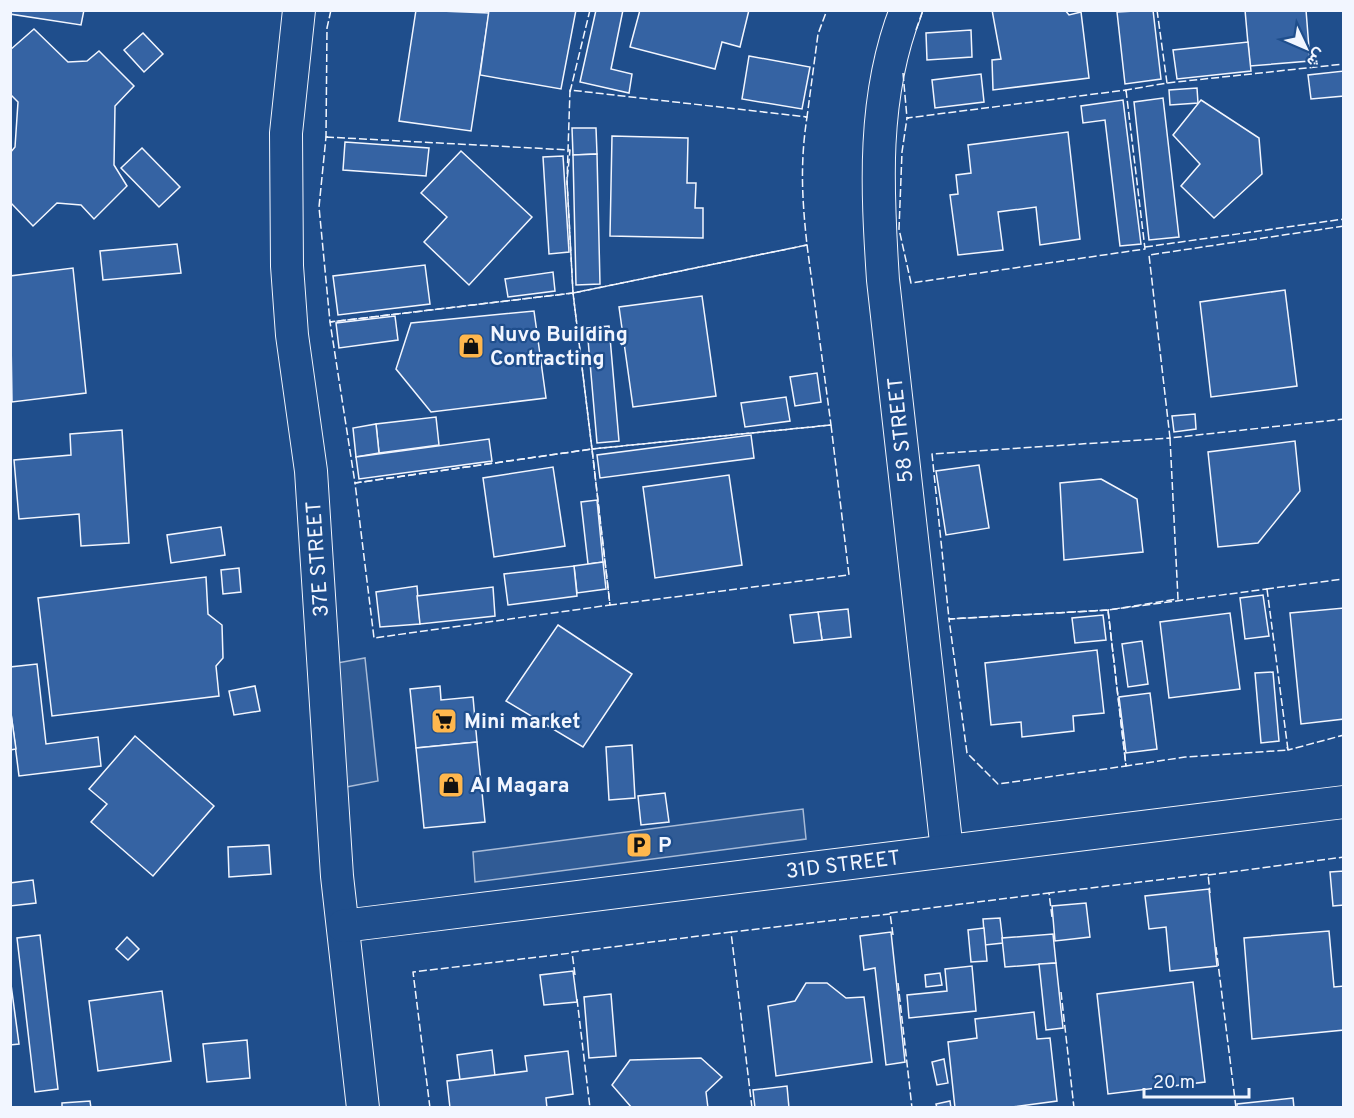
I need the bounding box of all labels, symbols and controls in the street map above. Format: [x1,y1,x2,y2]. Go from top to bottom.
north arrow [1276,18,1336,78]
text: ش [1301,43,1329,71]
place label: Nuvo Building Contracting [490,322,628,373]
shop icon: Nuvo Building Contracting [456,331,486,361]
street label: 58 STREET [883,376,920,484]
street label: 37E STREET [301,500,336,618]
supermarket icon: Mini market [429,706,459,736]
place label: Mini market [464,709,581,736]
shop icon: Al Magara [436,770,466,800]
place label: Al Magara [470,773,569,800]
parking icon: P [624,830,654,860]
place label: P [658,833,671,860]
street label: 31D STREET [784,845,902,886]
scale bar [1144,1061,1249,1099]
text: 20 m [1153,1072,1195,1095]

